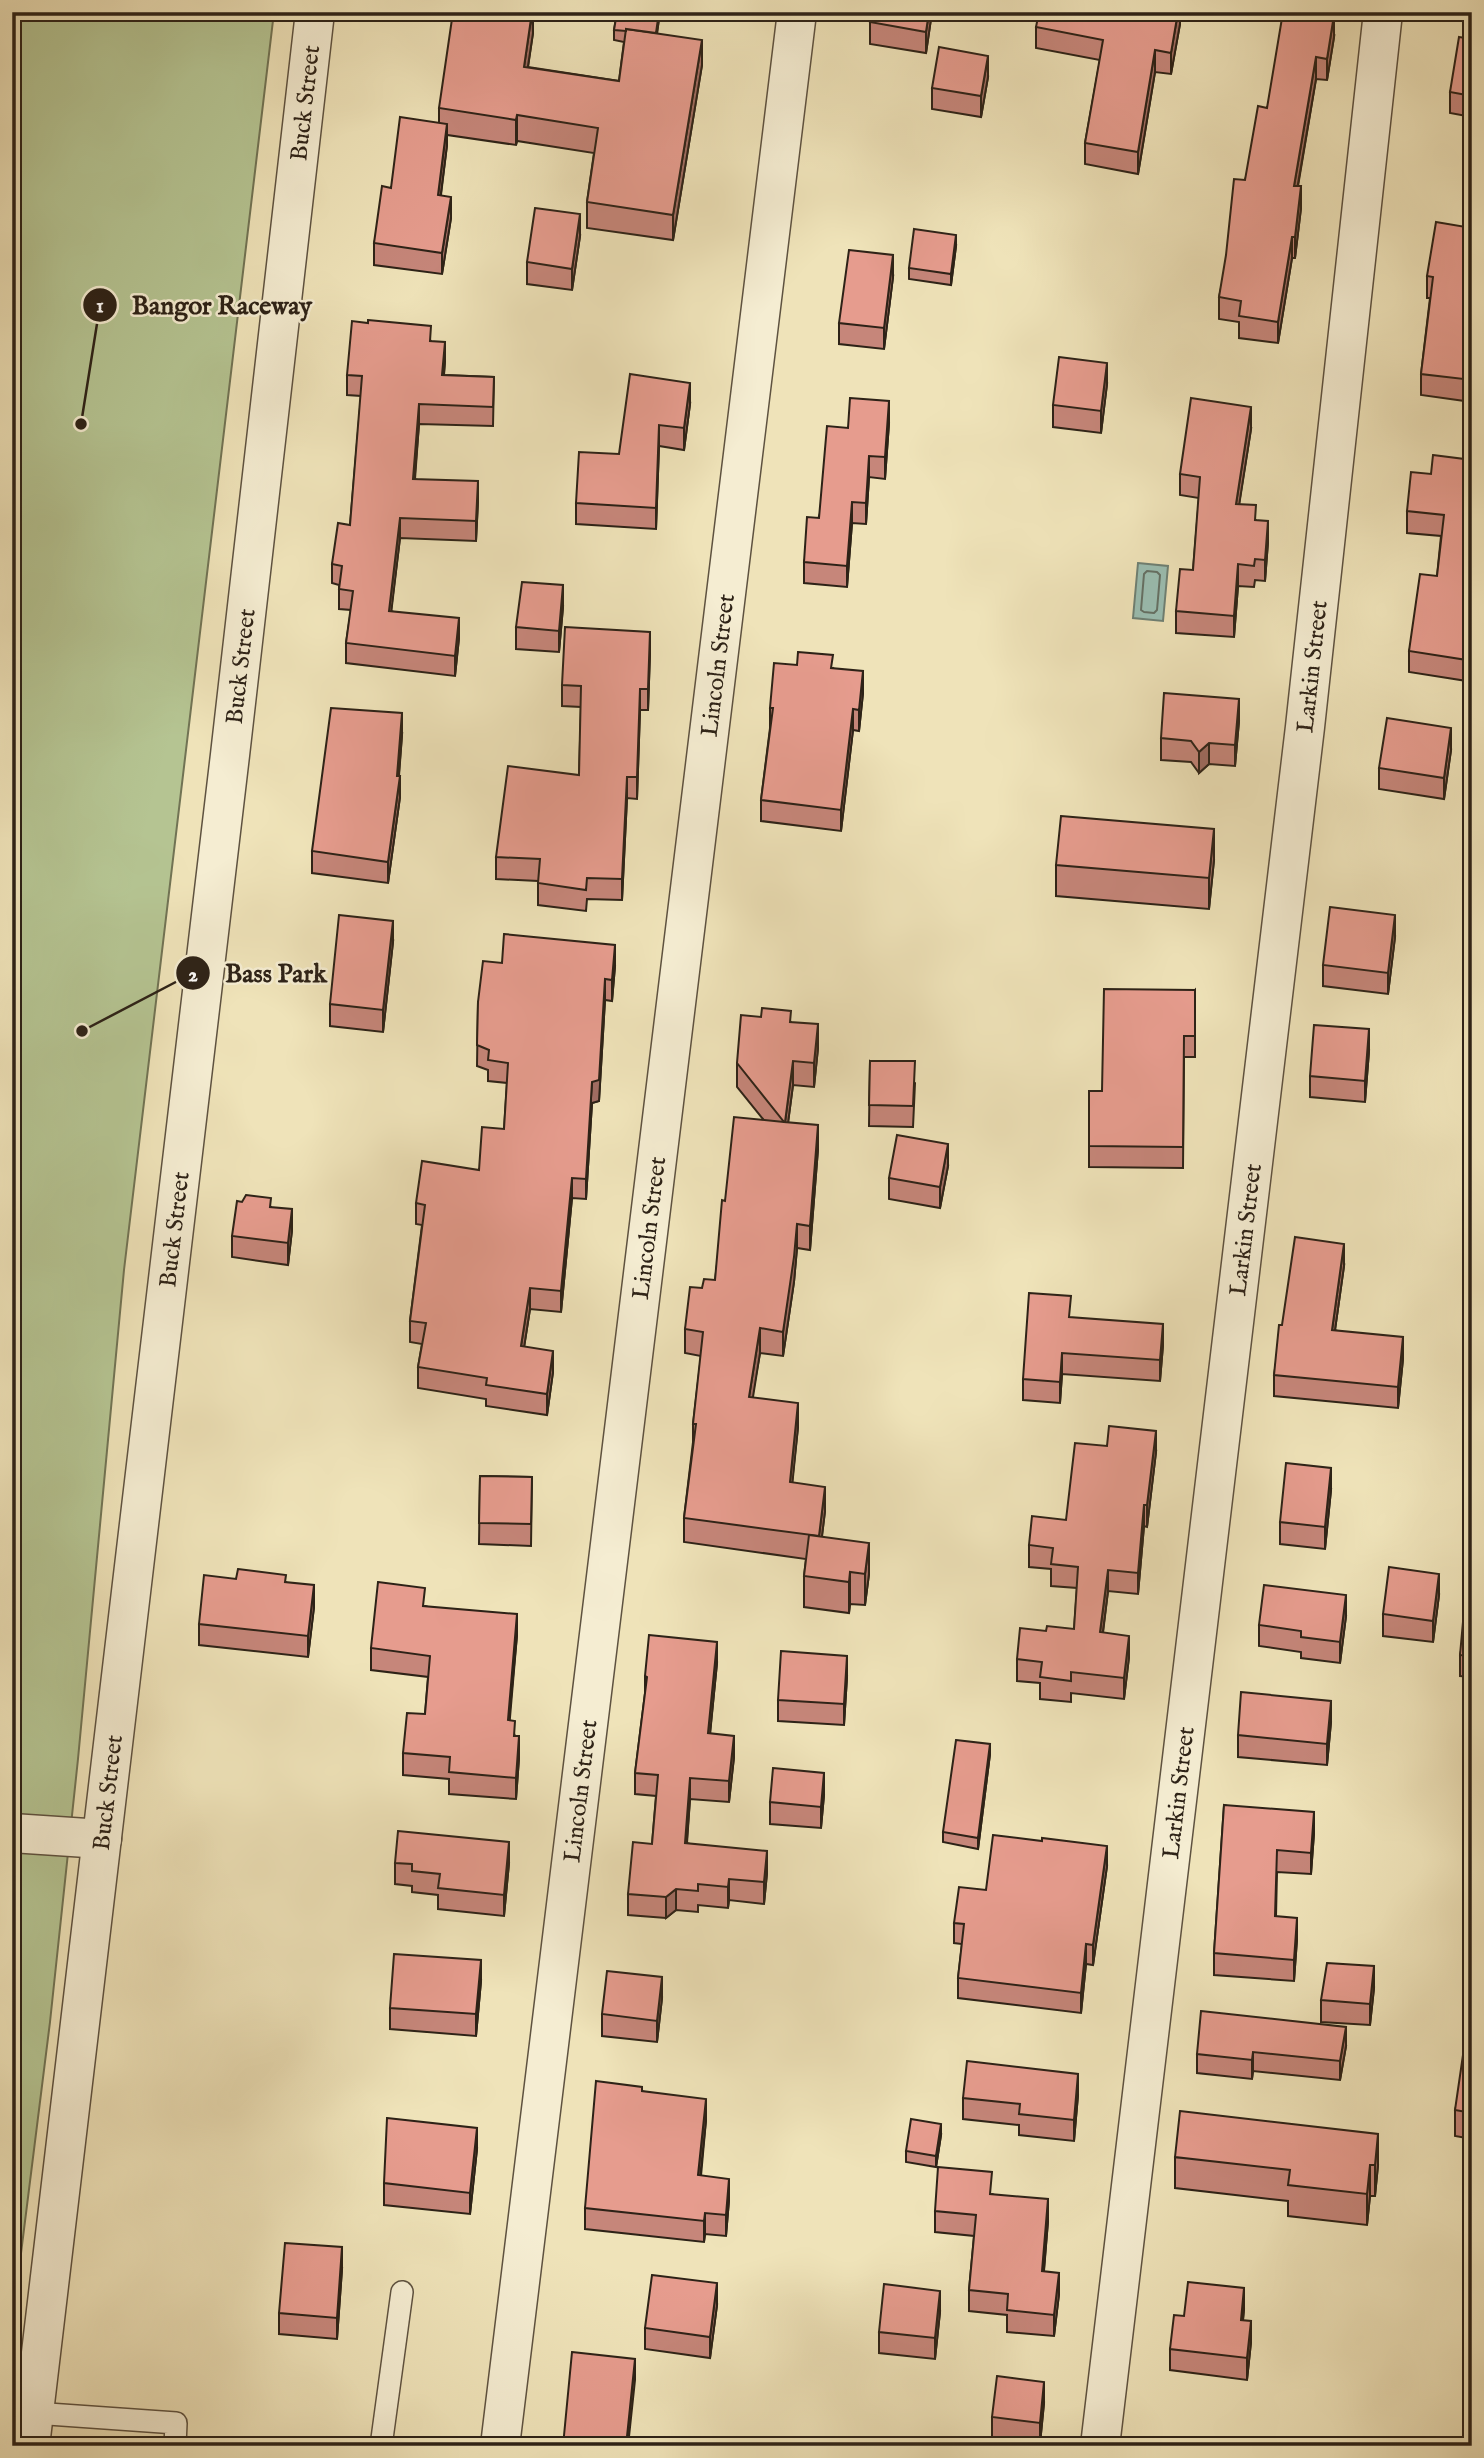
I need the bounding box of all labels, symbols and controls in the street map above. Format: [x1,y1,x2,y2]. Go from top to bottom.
street label: Buck Street [284,44,328,163]
callout: Bangor Raceway [82,281,326,328]
text: Bangor Raceway [132,290,313,323]
text: 1 [96,293,104,320]
street label: Lincoln Street [695,592,743,739]
street label: Larkin Street [1290,599,1336,735]
street label: Buck Street [220,607,264,726]
callout: Bass Park [176,950,341,997]
text: Bass Park [225,958,328,991]
text: 2 [188,962,198,989]
street label: Lincoln Street [626,1155,674,1301]
street label: Larkin Street [1223,1162,1270,1298]
street label: Buck Street [153,1170,198,1289]
street label: Lincoln Street [557,1718,606,1864]
street label: Larkin Street [1156,1725,1203,1861]
street label: Buck Street [87,1733,131,1852]

